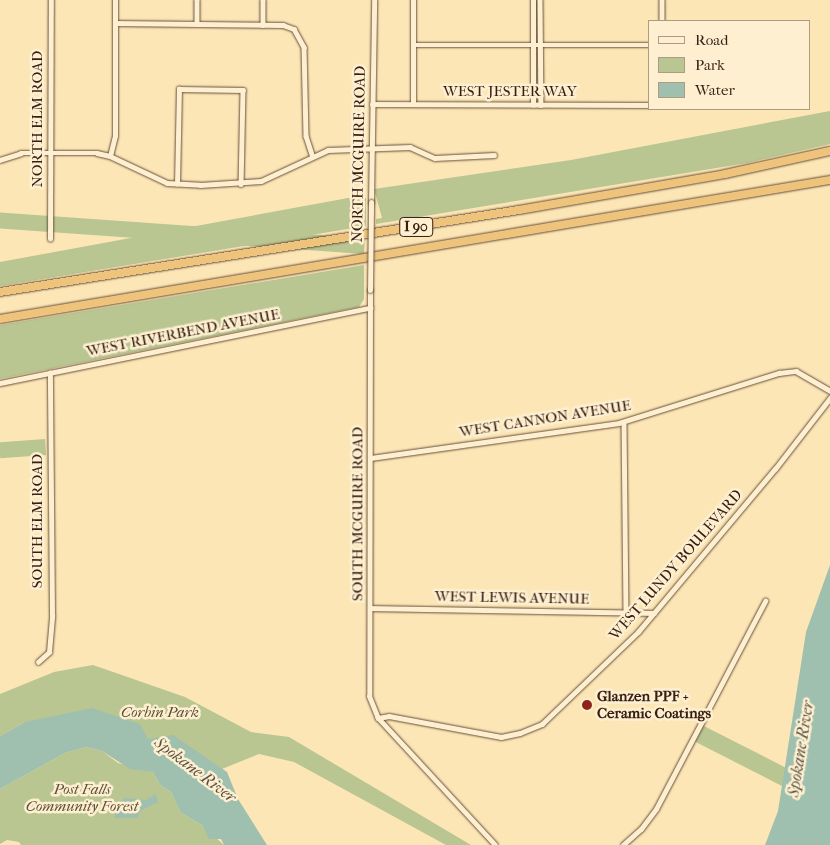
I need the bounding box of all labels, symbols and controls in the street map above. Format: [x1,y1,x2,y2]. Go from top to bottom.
legend [648,20,810,110]
text: Road [695,31,728,49]
street label: NORTH ELM ROAD [29,51,47,187]
text: Park [695,56,725,74]
street label: NORTH MCGUIRE ROAD [348,65,370,243]
text: Water [695,81,735,99]
street label: WEST JESTER WAY [443,83,577,101]
road number: I 90 [398,216,434,238]
street label: WEST RIVERBEND AVENUE [85,305,281,361]
street label: WEST CANNON AVENUE [458,397,632,441]
street label: SOUTH MCGUIRE ROAD [349,427,367,601]
street label: SOUTH ELM ROAD [29,454,47,588]
street label: WEST LUNDY BOULEVARD [606,486,746,644]
street label: WEST LEWIS AVENUE [435,588,589,608]
place label: Glanzen PPF + Ceramic Coatings [597,687,711,722]
marker: Glanzen PPF + Ceramic Coatings [581,699,593,711]
water label: Spokane River [784,700,818,798]
park label: Corbin Park [121,704,199,722]
water label: Spokane River [150,733,240,807]
park label: Post Falls Community Forest [26,780,138,815]

